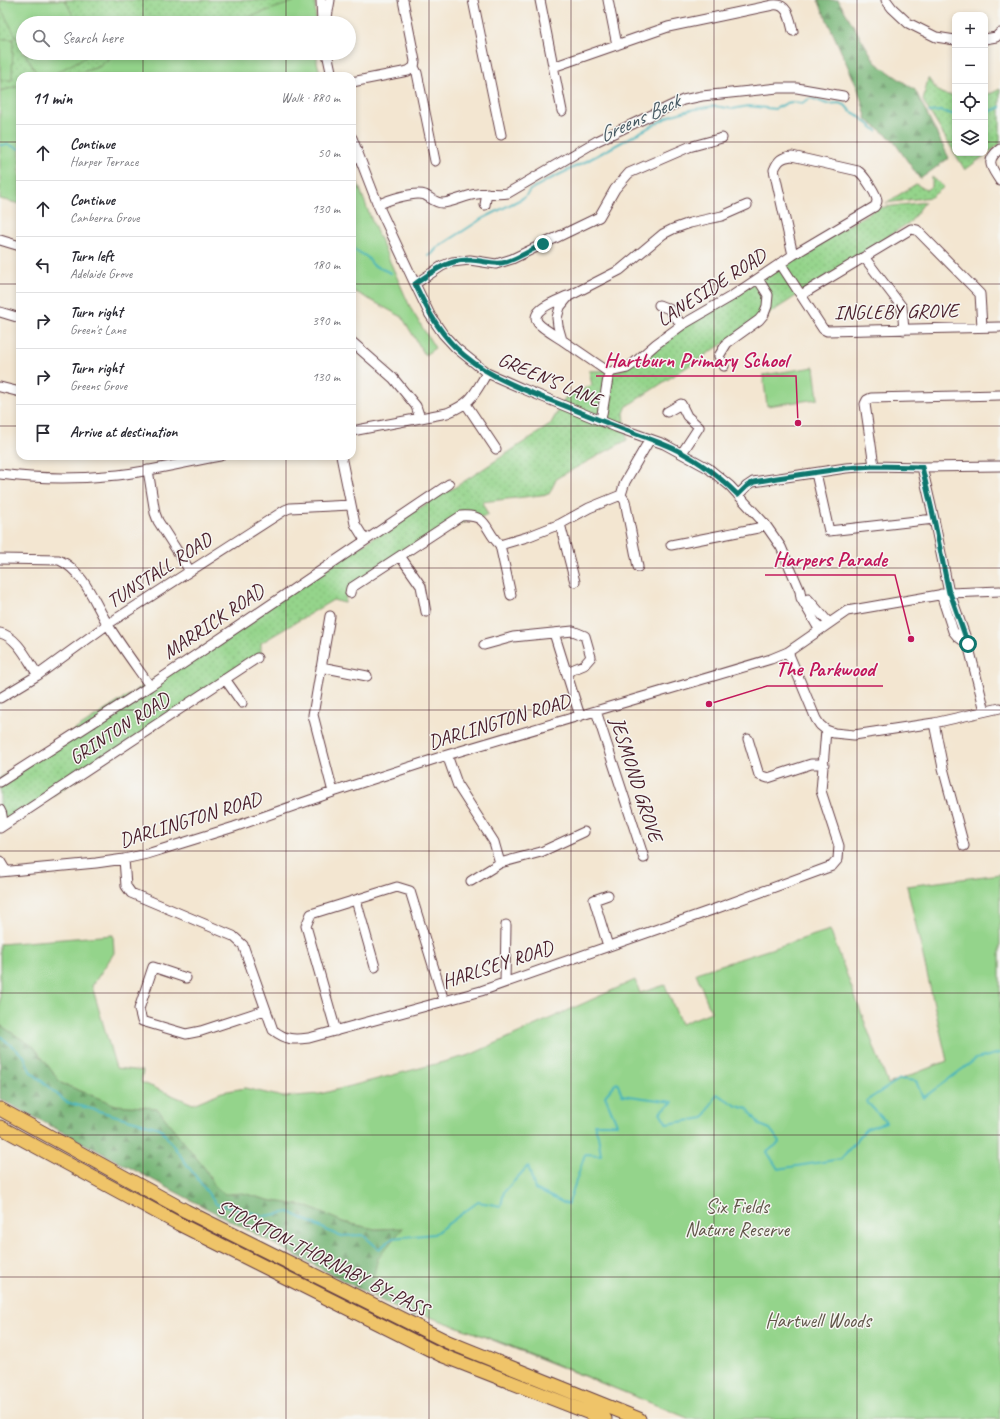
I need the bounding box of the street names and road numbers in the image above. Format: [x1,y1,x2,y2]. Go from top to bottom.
street label: LANESIDE ROAD [652,241,773,332]
street label: INGLEBY GROVE [834,298,961,325]
street label: GREEN'S LANE [495,347,608,414]
street label: TUNSTALL ROAD [102,526,218,614]
street label: MARRICK ROAD [158,578,270,664]
street label: GRINTON ROAD [64,686,175,770]
street label: DARLINGTON ROAD [425,687,575,755]
street label: JESMOND GROVE [604,713,669,847]
street label: DARLINGTON ROAD [116,785,266,853]
street label: HARLSEY ROAD [439,934,557,994]
street label: STOCKTON-THORNABY BY-PASS [213,1193,436,1323]

